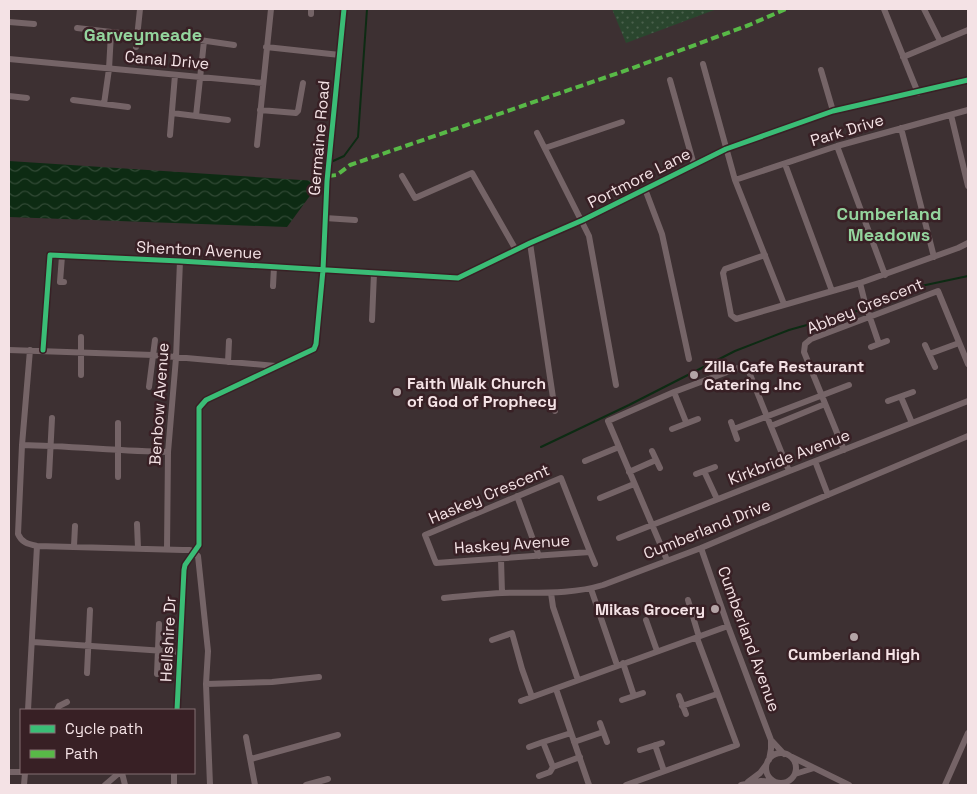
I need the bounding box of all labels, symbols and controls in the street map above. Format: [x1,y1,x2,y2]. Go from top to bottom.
district label: Garveymeade [84,23,202,46]
street label: Canal Drive [124,46,210,74]
street label: Germaine Road [304,80,334,196]
street label: Park Drive [808,109,886,151]
street label: Portmore Lane [584,143,694,213]
district label: Cumberland Meadows [837,202,941,246]
street label: Shenton Avenue [136,236,262,264]
street label: Abbey Crescent [804,273,926,339]
street label: Benbow Avenue [144,342,174,466]
place label: Zilla Cafe Restaurant Catering .Inc [704,356,864,395]
marker: Zilla Cafe Restaurant Catering .Inc [688,369,700,381]
place label: Faith Walk Church of God of Prophecy [407,373,557,412]
marker: Faith Walk Church of God of Prophecy [391,386,403,398]
street label: Kirkbride Avenue [725,424,853,490]
street label: Haskey Crescent [425,459,553,529]
street label: Cumberland Drive [640,494,774,564]
street label: Haskey Avenue [453,529,571,559]
street label: Cumberland Avenue [713,563,785,715]
street label: Hellshire Dr [155,596,181,682]
place label: Mikas Grocery [595,599,705,620]
marker: Mikas Grocery [709,603,721,615]
marker: Cumberland High [848,631,860,643]
place label: Cumberland High [788,644,920,665]
legend [20,709,195,774]
text: Cycle path [65,719,143,738]
text: Path [65,744,98,763]

